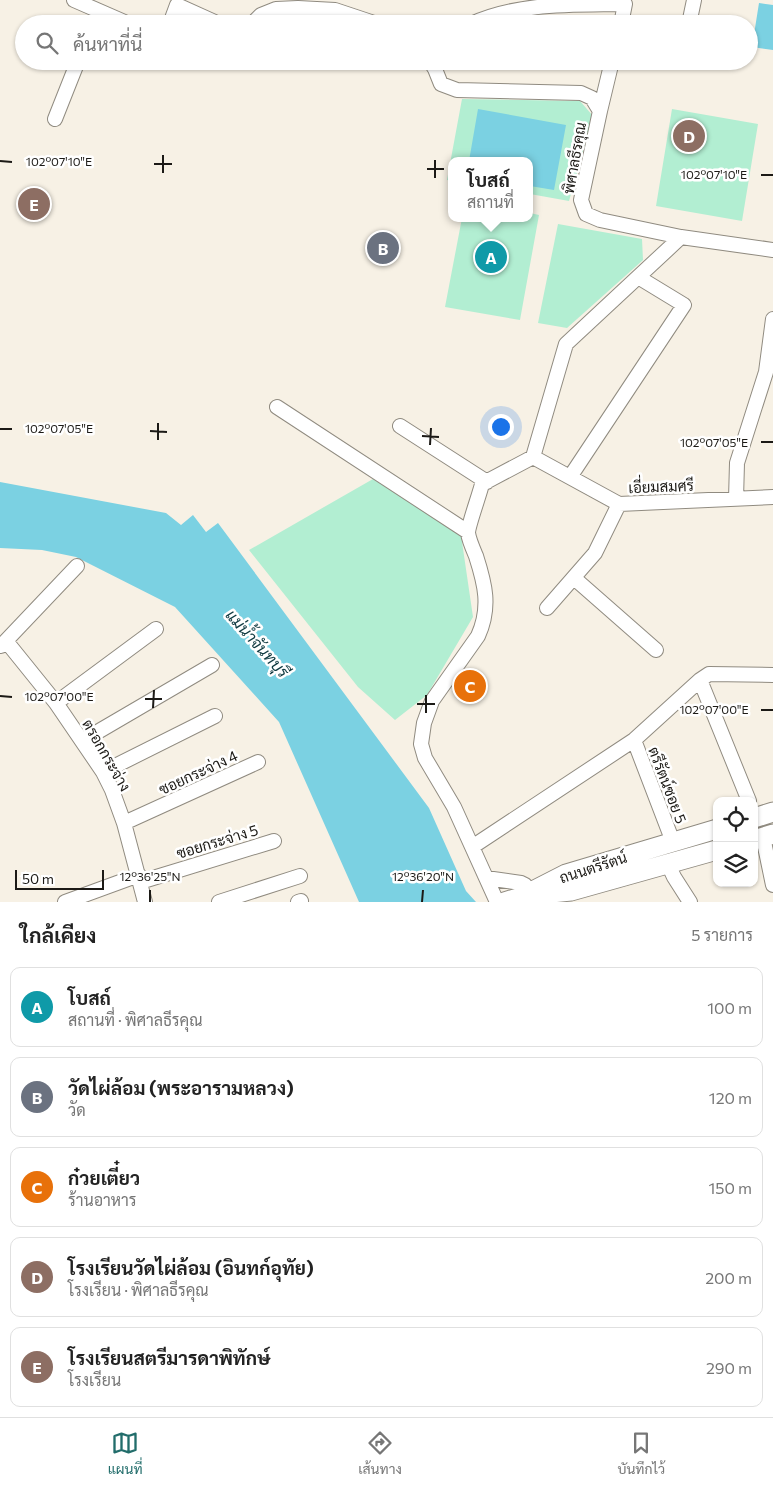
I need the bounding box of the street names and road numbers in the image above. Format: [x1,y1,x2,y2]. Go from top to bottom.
street label: พิศาลธีรคุณ [559,121,592,196]
street label: เอี่ยมสมศรี [628,471,694,496]
street label: ตรอกกระจ่าง [79,716,135,794]
street label: ตรีรัตน์ซอย 5 [645,744,691,826]
street label: ซอยกระจ่าง 4 [156,746,240,798]
street label: ซอยกระจ่าง 5 [174,820,260,862]
street label: ถนนตรีรัตน์ [557,848,629,886]

